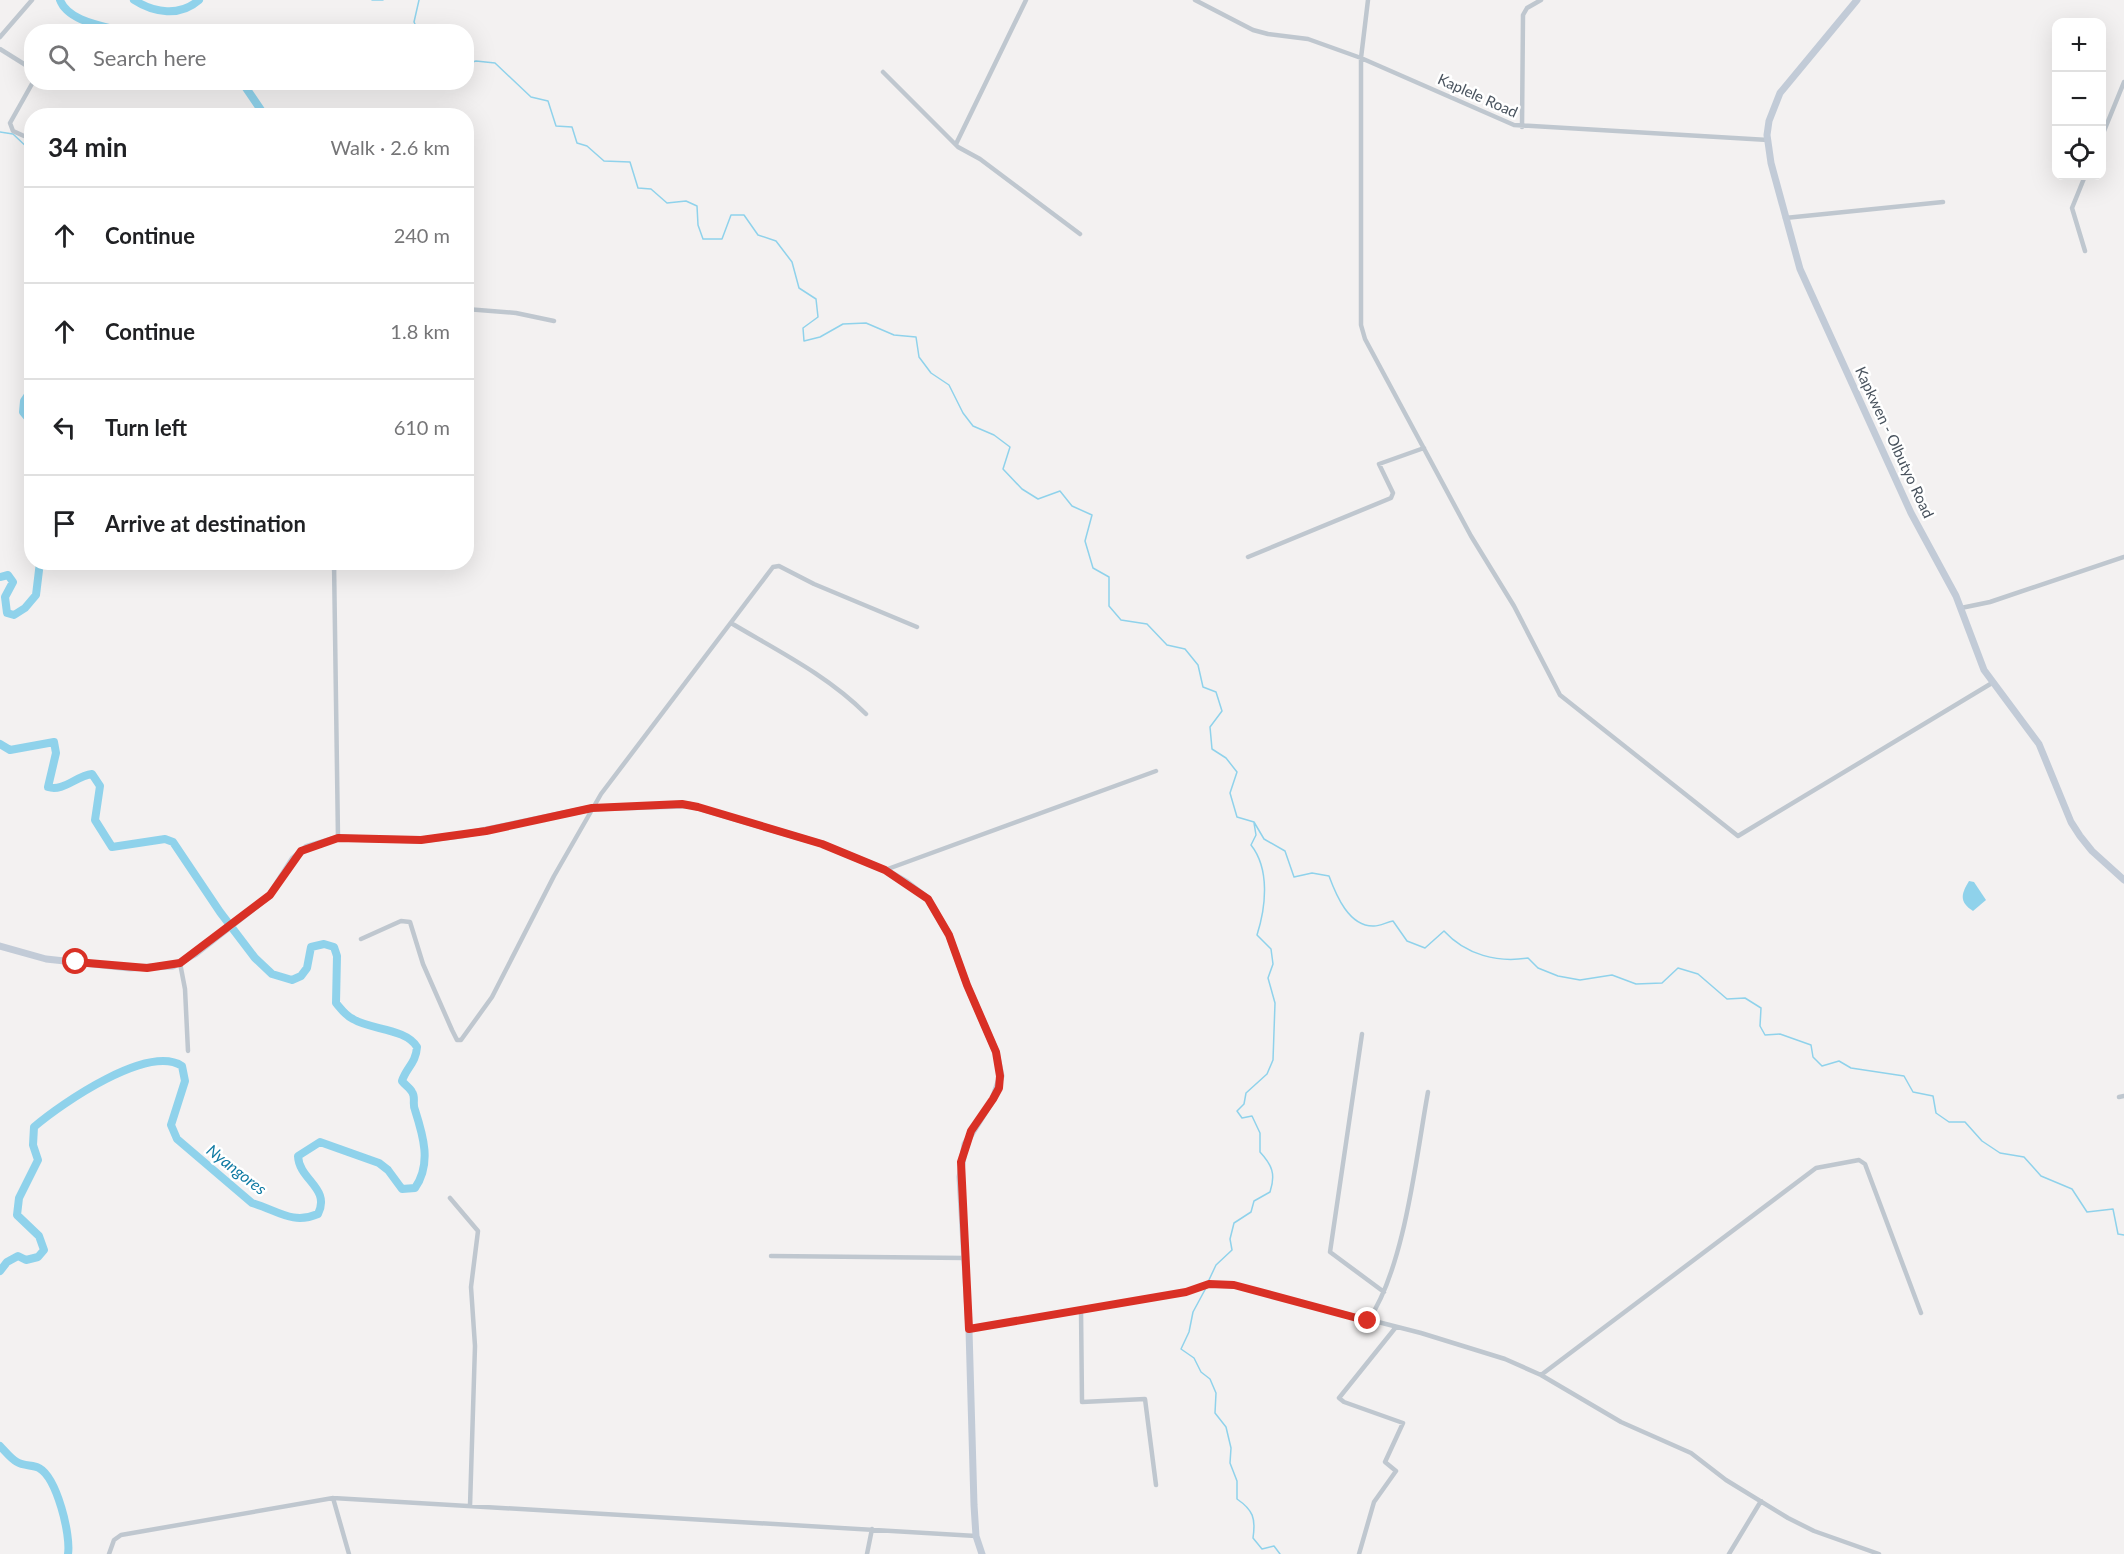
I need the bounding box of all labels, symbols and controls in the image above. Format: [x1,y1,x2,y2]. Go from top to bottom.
map controls [2052,18,2106,180]
button: + [2052,18,2106,72]
search box [24,24,474,90]
icon: search [45,41,78,74]
text: Search here [93,44,206,71]
street label: Kaplele Road [1435,69,1521,121]
button: − [2052,72,2106,126]
button: locate [2052,126,2106,180]
text: 34 min [48,131,128,163]
text: Walk · 2.6 km [331,135,450,159]
icon: ahead [48,219,81,252]
text: Continue [105,222,195,249]
text: 240 m [394,223,450,247]
icon: ahead [48,315,81,348]
text: Continue [105,318,195,345]
text: 1.8 km [390,319,450,343]
street label: Kapkwen - Olbutyo Road [1852,363,1938,521]
icon: left [48,411,81,444]
text: Turn left [105,414,187,441]
text: 610 m [394,415,450,439]
icon: arrive [48,507,81,540]
text: Arrive at destination [105,510,306,537]
route start [62,948,88,974]
water label: Nyangores [203,1140,271,1198]
route end [1354,1307,1380,1333]

